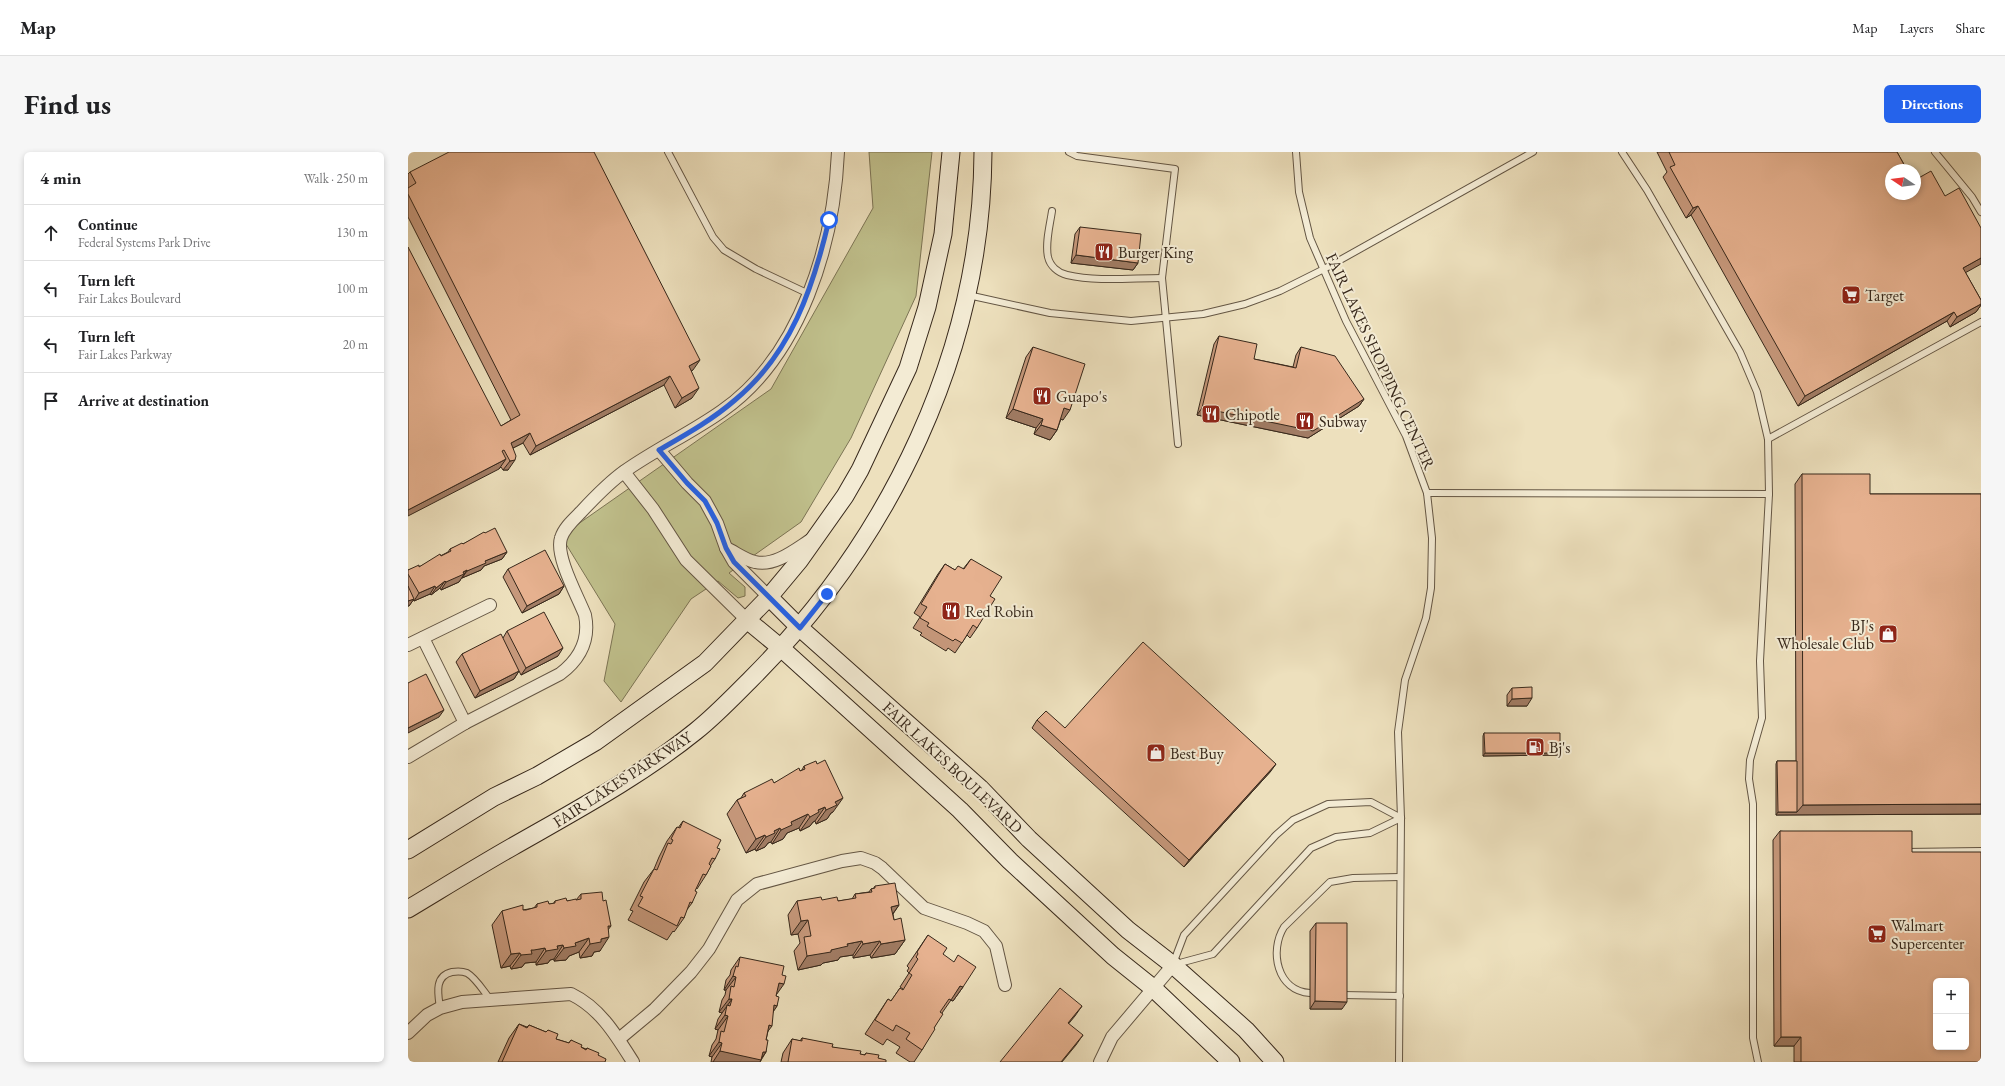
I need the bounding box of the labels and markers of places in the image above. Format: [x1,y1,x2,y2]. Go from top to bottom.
restaurant icon: Burger King [1093,241,1115,263]
place label: Burger King [1118,242,1194,263]
supermarket icon: Target [1840,284,1862,306]
place label: Target [1865,285,1904,306]
restaurant icon: Guapo's [1031,385,1053,407]
place label: Guapo's [1056,386,1107,407]
restaurant icon: Chipotle [1200,403,1222,425]
place label: Chipotle [1225,404,1280,425]
restaurant icon: Subway [1294,410,1316,432]
place label: Subway [1319,411,1368,432]
restaurant icon: Red Robin [940,600,962,622]
place label: Red Robin [965,601,1034,622]
place label: BJ's Wholesale Club [1777,615,1874,654]
shop icon: BJ's Wholesale Club [1877,623,1899,645]
fuel station icon: Bj's [1524,736,1546,758]
place label: Bj's [1549,737,1570,758]
shop icon: Best Buy [1145,742,1167,764]
place label: Best Buy [1170,743,1225,764]
place label: Walmart Supercenter [1891,915,1965,954]
supermarket icon: Walmart Supercenter [1866,923,1888,945]

